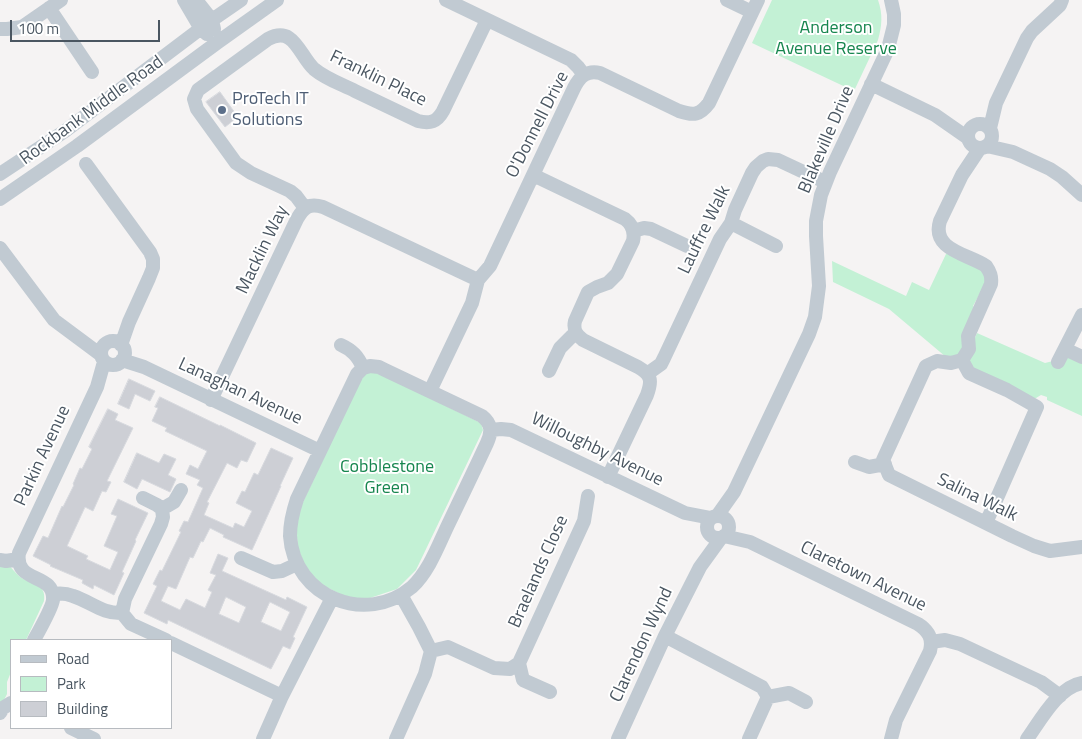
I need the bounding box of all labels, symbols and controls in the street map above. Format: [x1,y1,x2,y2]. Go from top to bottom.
scale bar [12,10,162,42]
text: 100 m [18,17,59,40]
park label: Anderson Avenue Reserve [775,18,897,60]
street label: Franklin Place [326,46,430,112]
street label: Rockbank Middle Road [16,52,168,170]
street label: O'Donnell Drive [502,68,574,182]
street label: Blakeville Drive [795,83,859,197]
place label: ProTech IT Solutions [232,89,309,132]
marker: ProTech IT Solutions [216,104,228,116]
street label: Lauffre Walk [674,182,736,278]
street label: Macklin Way [232,202,294,298]
street label: Lanaghan Avenue [175,354,305,430]
street label: Parkin Avenue [10,402,76,510]
street label: Willoughby Avenue [527,409,667,491]
park label: Cobblestone Green [340,457,434,499]
street label: Salina Walk [933,469,1021,527]
street label: Braelands Close [505,512,573,632]
street label: Claretown Avenue [797,537,929,617]
street label: Clarendon Wynd [606,584,678,706]
legend [10,639,172,729]
text: Road [57,647,89,670]
text: Park [57,672,86,695]
text: Building [57,697,108,720]

